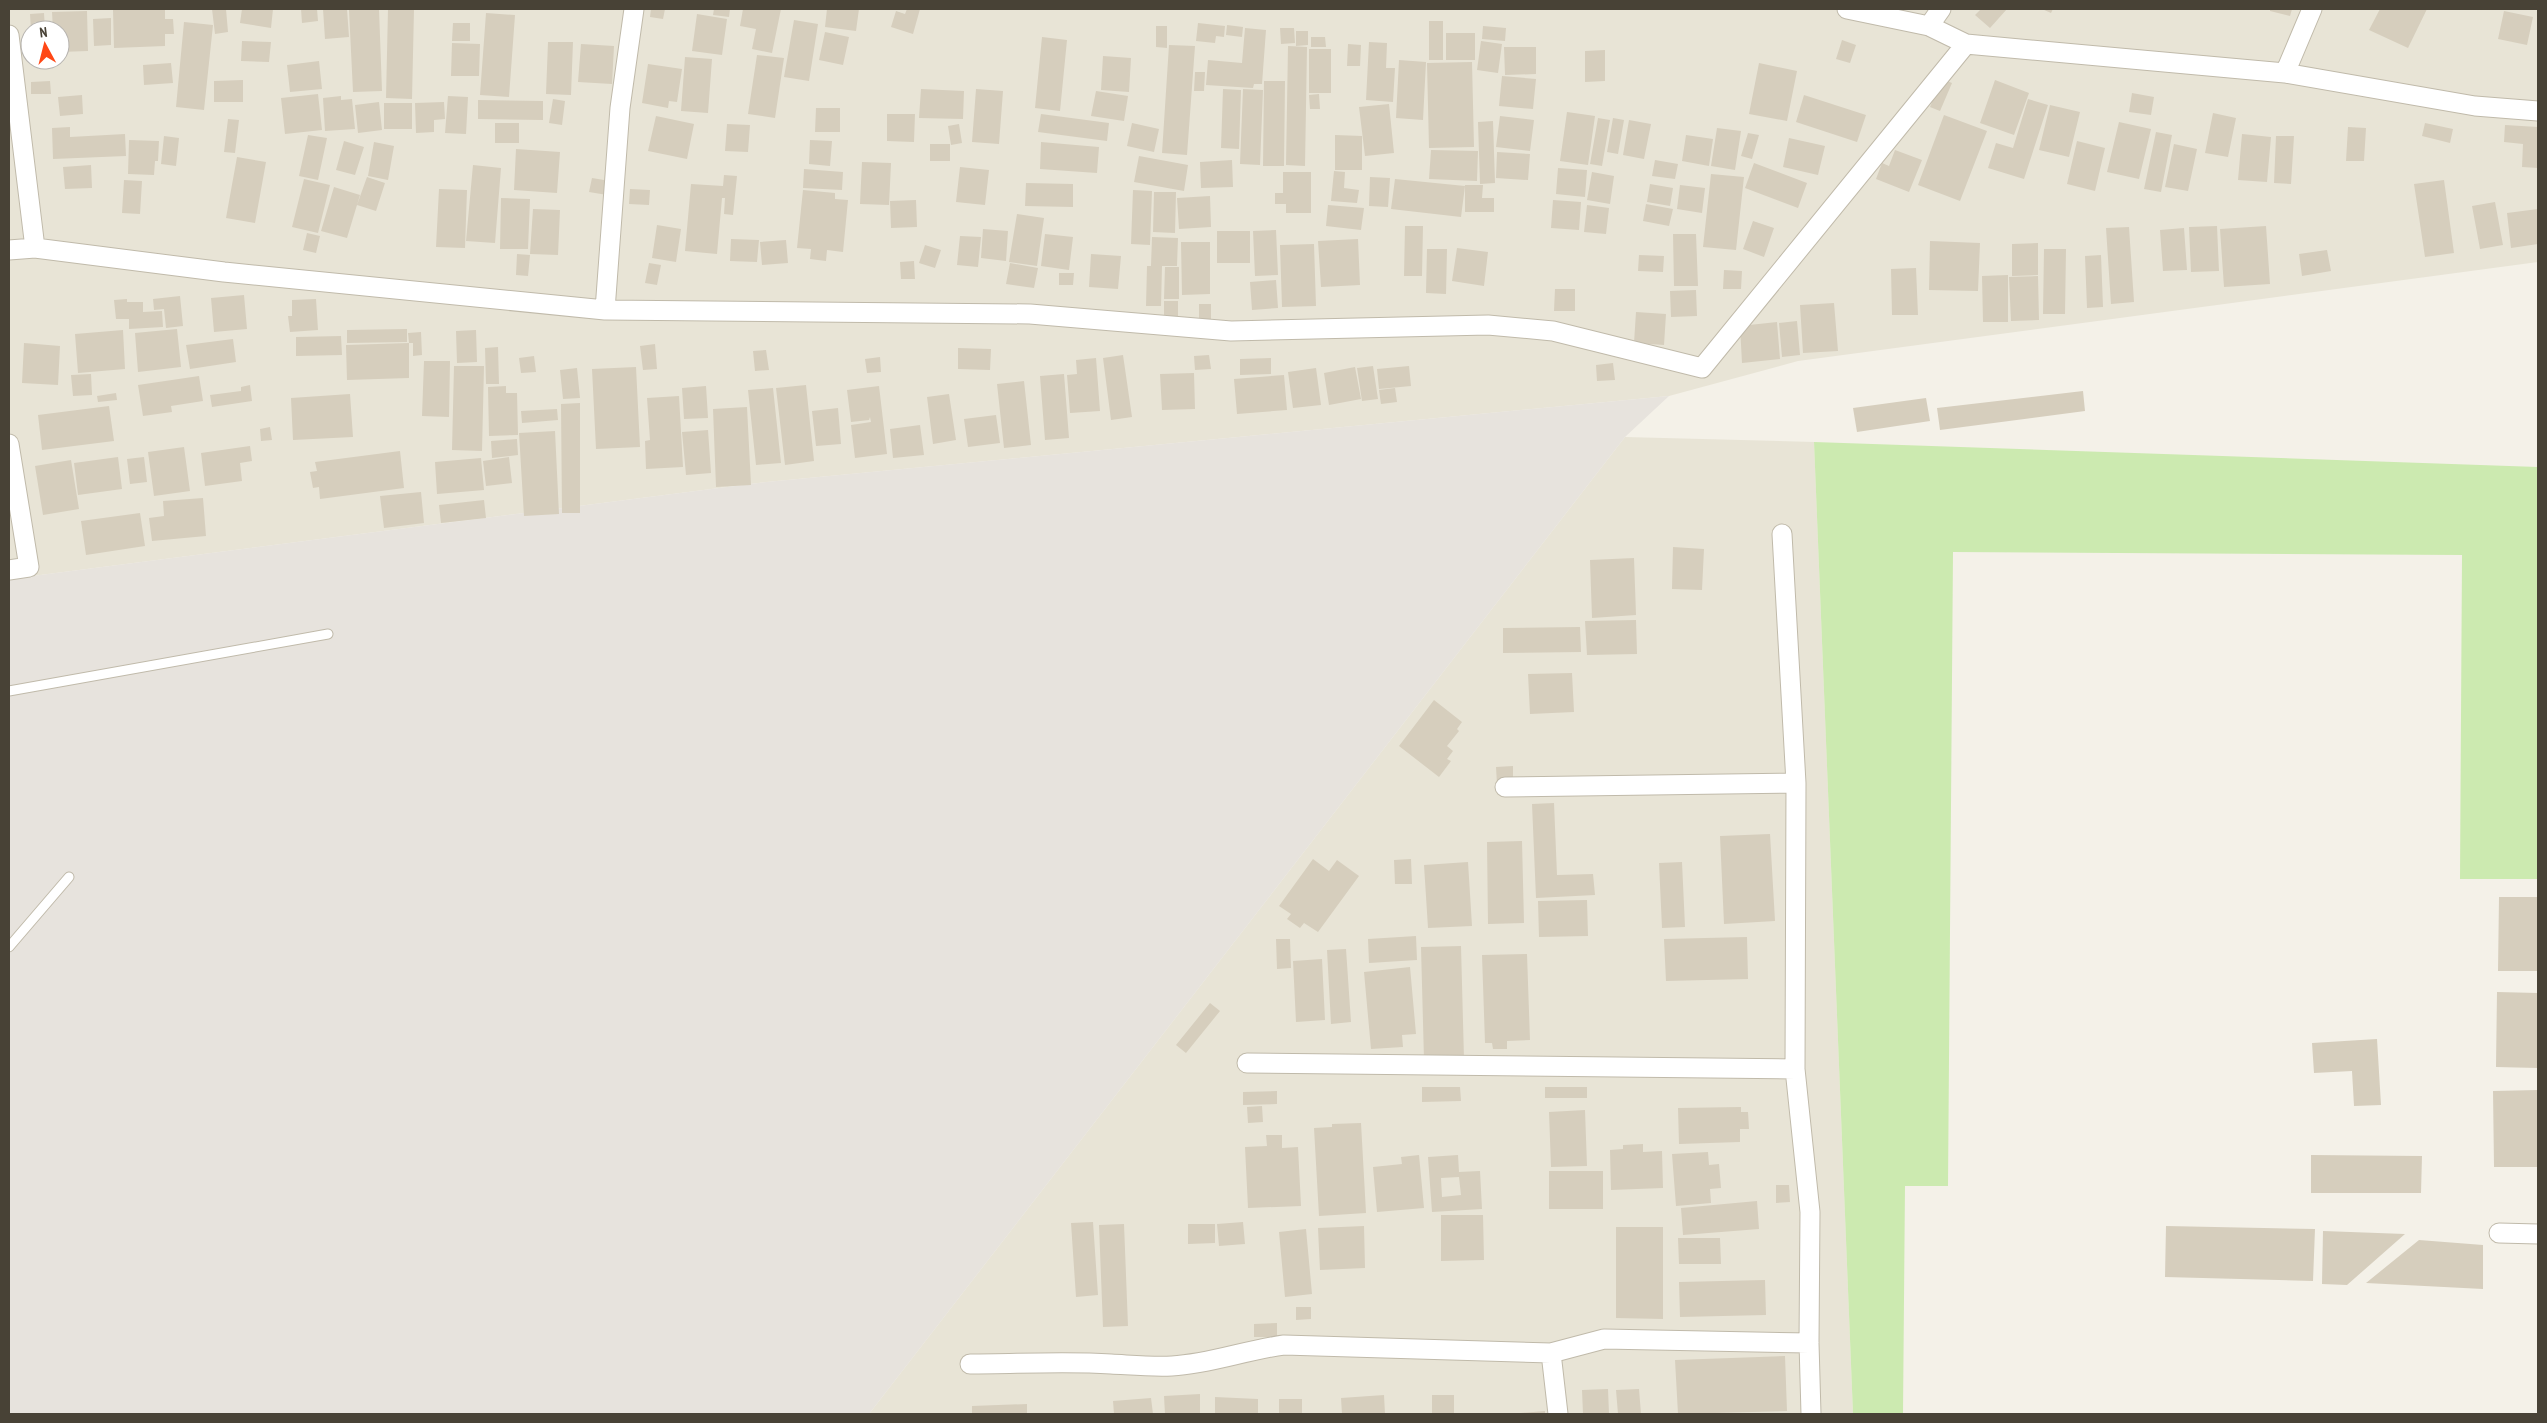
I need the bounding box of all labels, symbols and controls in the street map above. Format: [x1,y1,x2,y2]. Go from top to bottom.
north arrow [20,20,70,70]
text: N [39,23,48,41]

